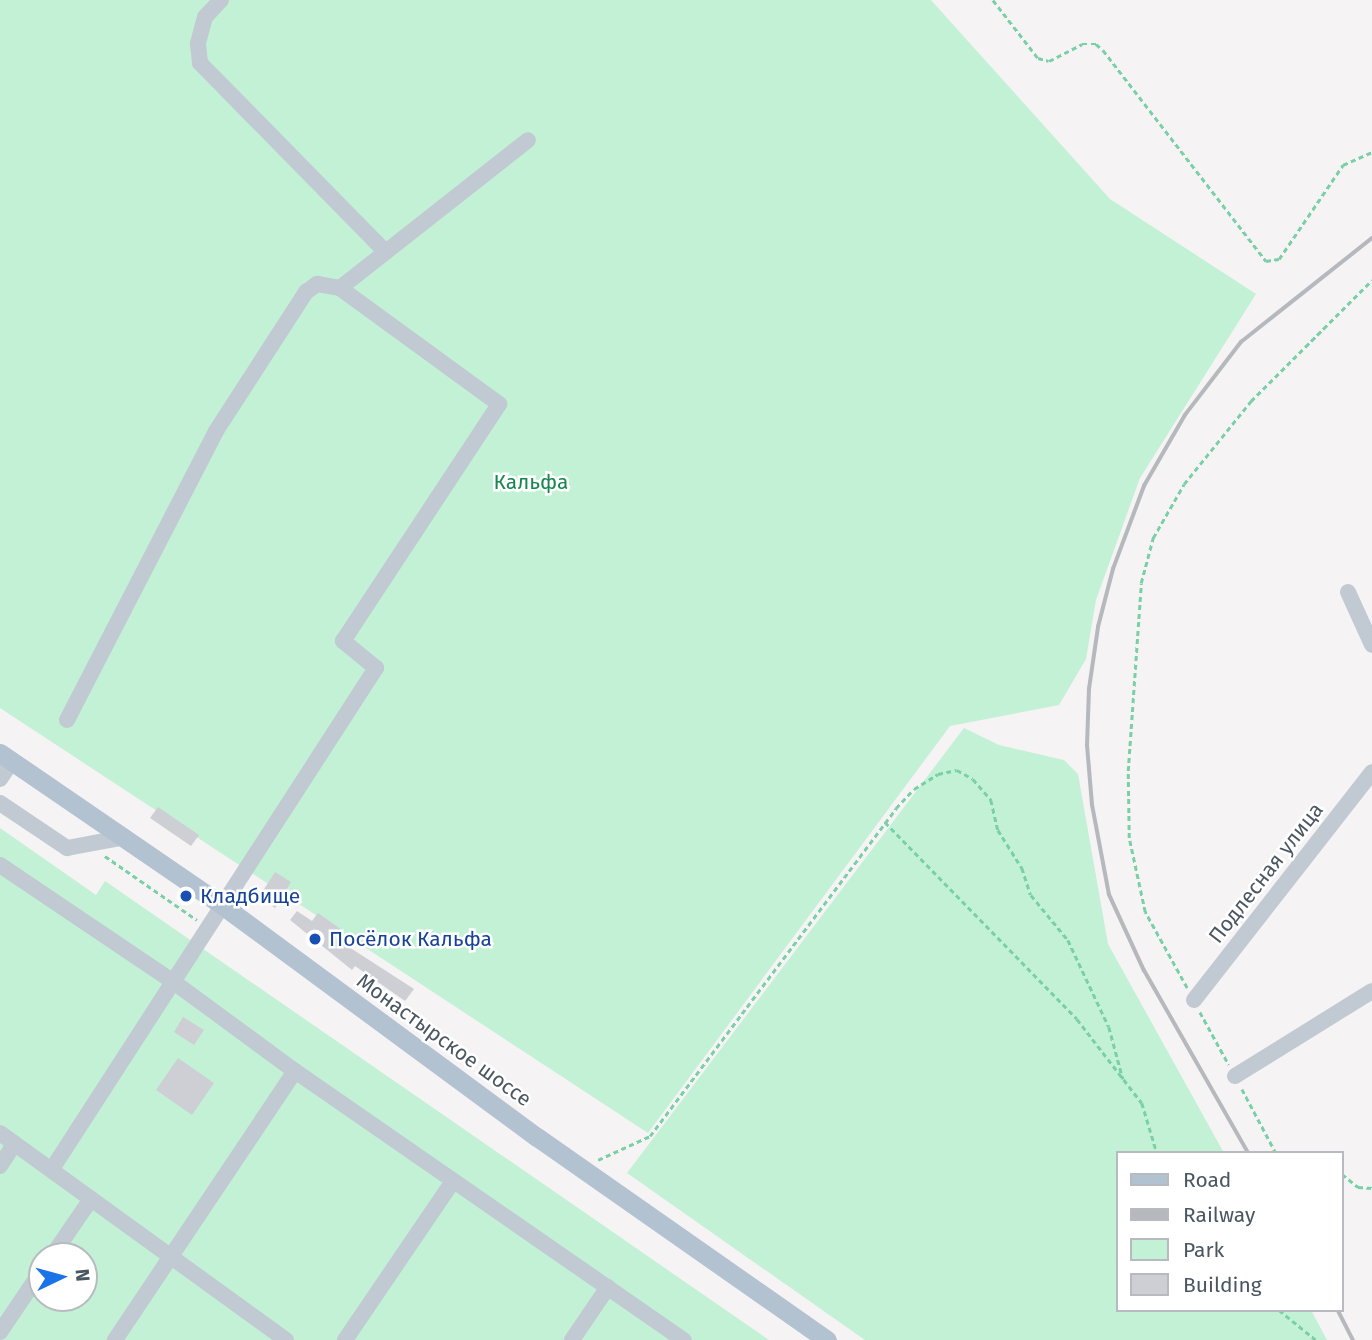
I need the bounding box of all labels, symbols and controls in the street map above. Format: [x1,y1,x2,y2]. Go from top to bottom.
park label: Кальфа [494,469,568,495]
street label: Подлесная улица [1203,798,1329,948]
place label: Кладбище [200,883,300,909]
marker: Кладбище [178,888,194,904]
place label: Посёлок Кальфа [329,926,492,952]
marker: Посёлок Кальфа [307,931,323,947]
street label: Монастырское шоссе [352,968,536,1112]
legend [1116,1151,1344,1312]
text: Road [1183,1167,1231,1193]
text: Railway [1183,1202,1255,1228]
text: Park [1183,1237,1224,1263]
north arrow [28,1242,98,1312]
text: N [70,1268,94,1283]
text: Building [1183,1272,1262,1298]

